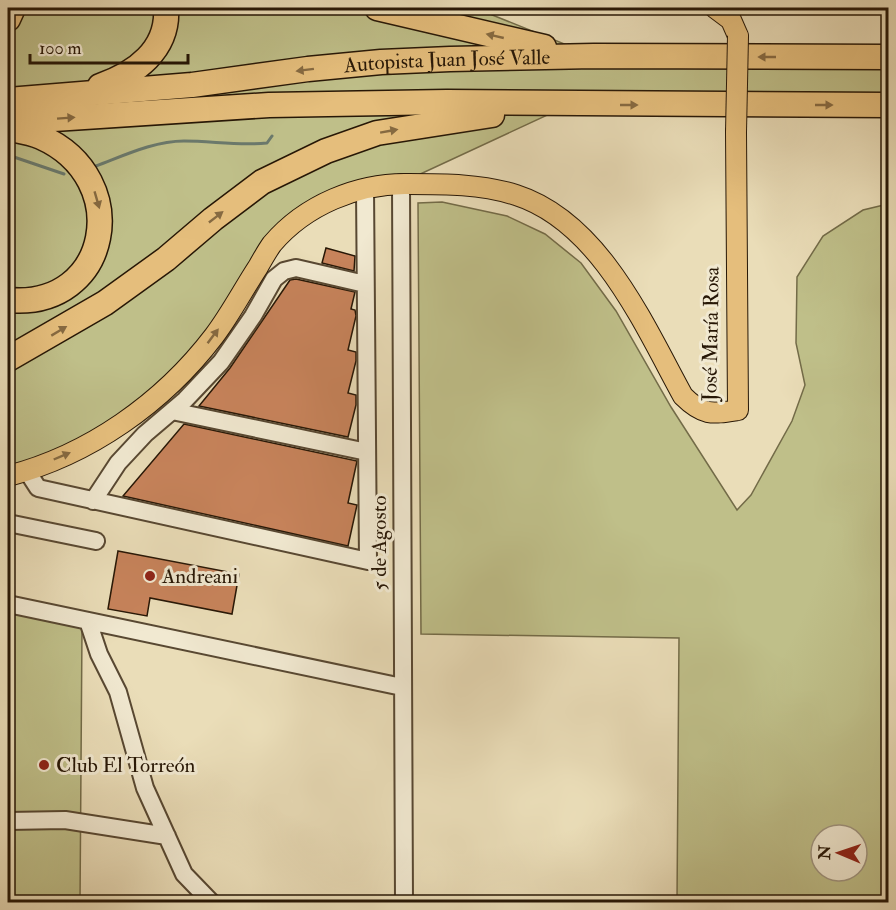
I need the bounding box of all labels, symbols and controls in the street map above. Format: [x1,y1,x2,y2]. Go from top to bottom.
scale bar [30,27,188,65]
one-way arrow [486,31,504,41]
text: 100 m [39,37,82,60]
street label: Autopista Juan José Valle [341,43,551,79]
one-way arrow [758,52,777,62]
one-way arrow [295,65,314,75]
one-way arrow [620,100,639,110]
one-way arrow [815,100,834,110]
one-way arrow [56,113,75,123]
one-way arrow [380,126,399,135]
one-way arrow [92,191,102,209]
one-way arrow [208,210,224,223]
street label: José María Rosa [696,266,726,403]
one-way arrow [51,326,68,336]
one-way arrow [207,329,219,344]
one-way arrow [54,451,72,461]
street label: 5 de Agosto [366,495,393,591]
place label: Andreani [161,563,238,590]
marker: Andreani [143,569,157,583]
place label: Club El Torreón [56,752,196,779]
marker: Club El Torreón [37,758,51,772]
north arrow [809,823,869,883]
text: N [815,844,835,861]

